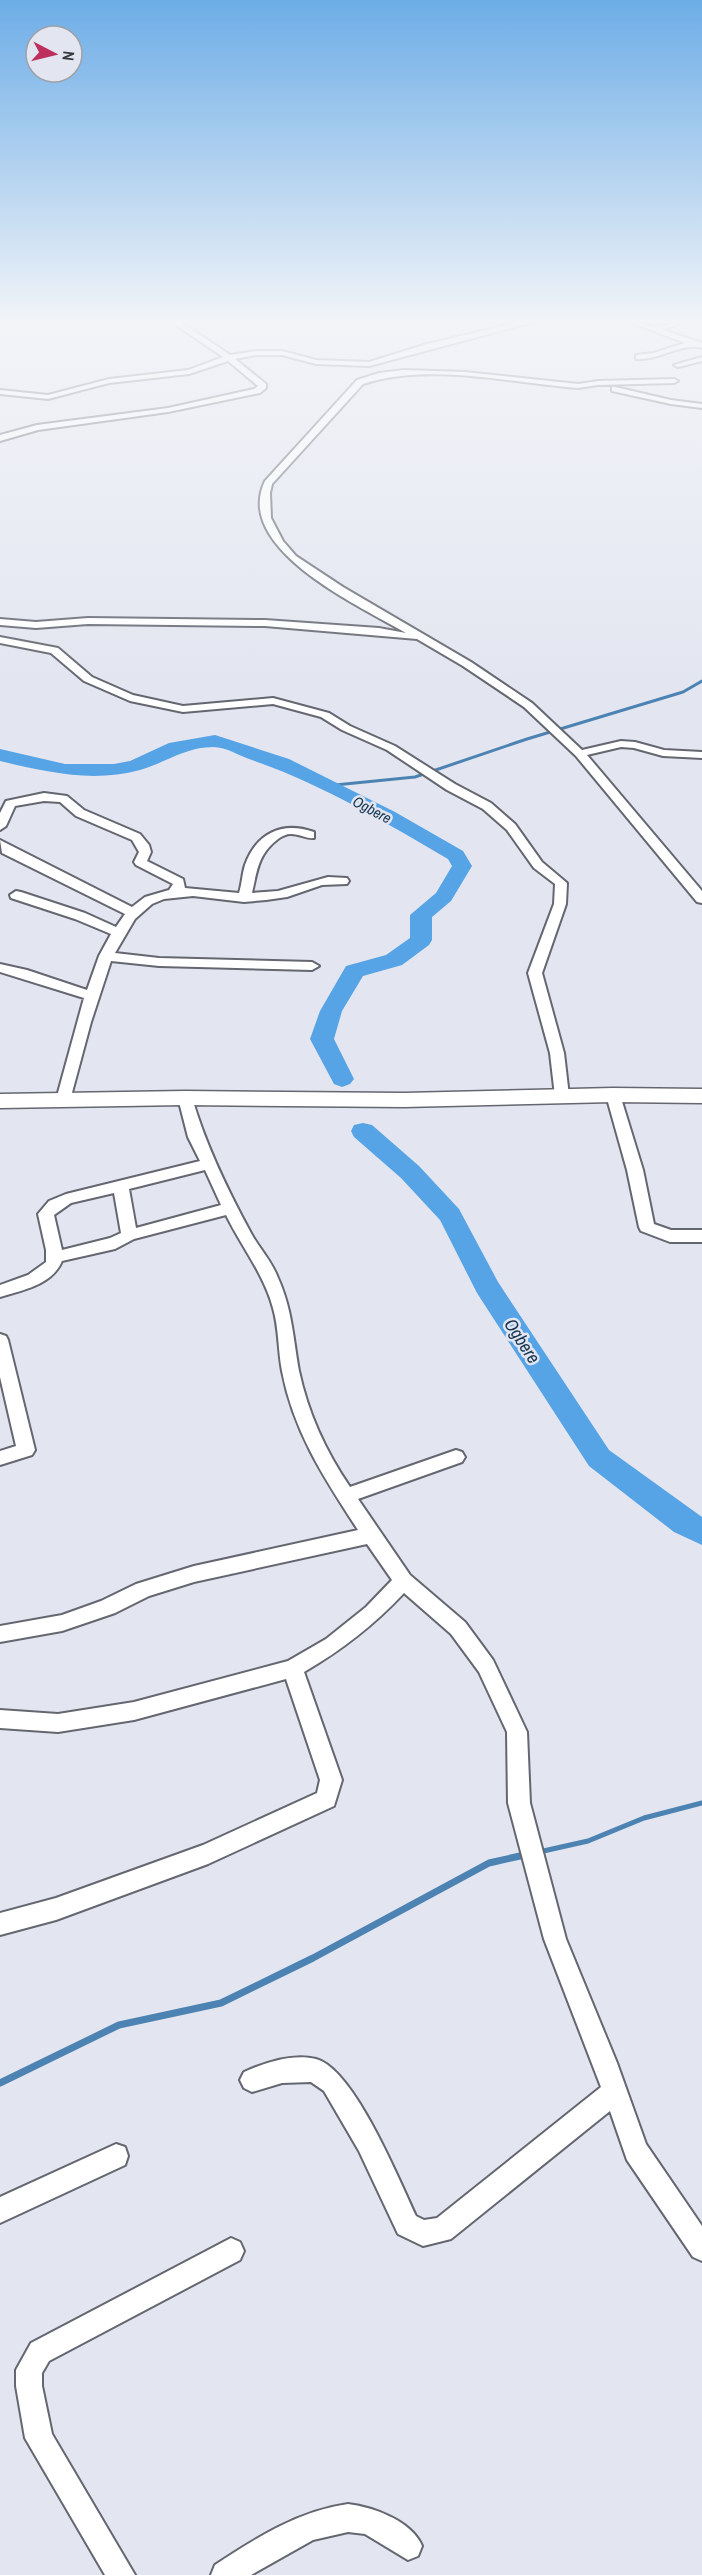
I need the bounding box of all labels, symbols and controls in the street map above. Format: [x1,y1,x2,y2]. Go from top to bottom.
north arrow [24,24,84,84]
text: N [57,50,80,62]
water label: Ogbere [349,791,395,829]
water label: Ogbere [499,1313,546,1368]

